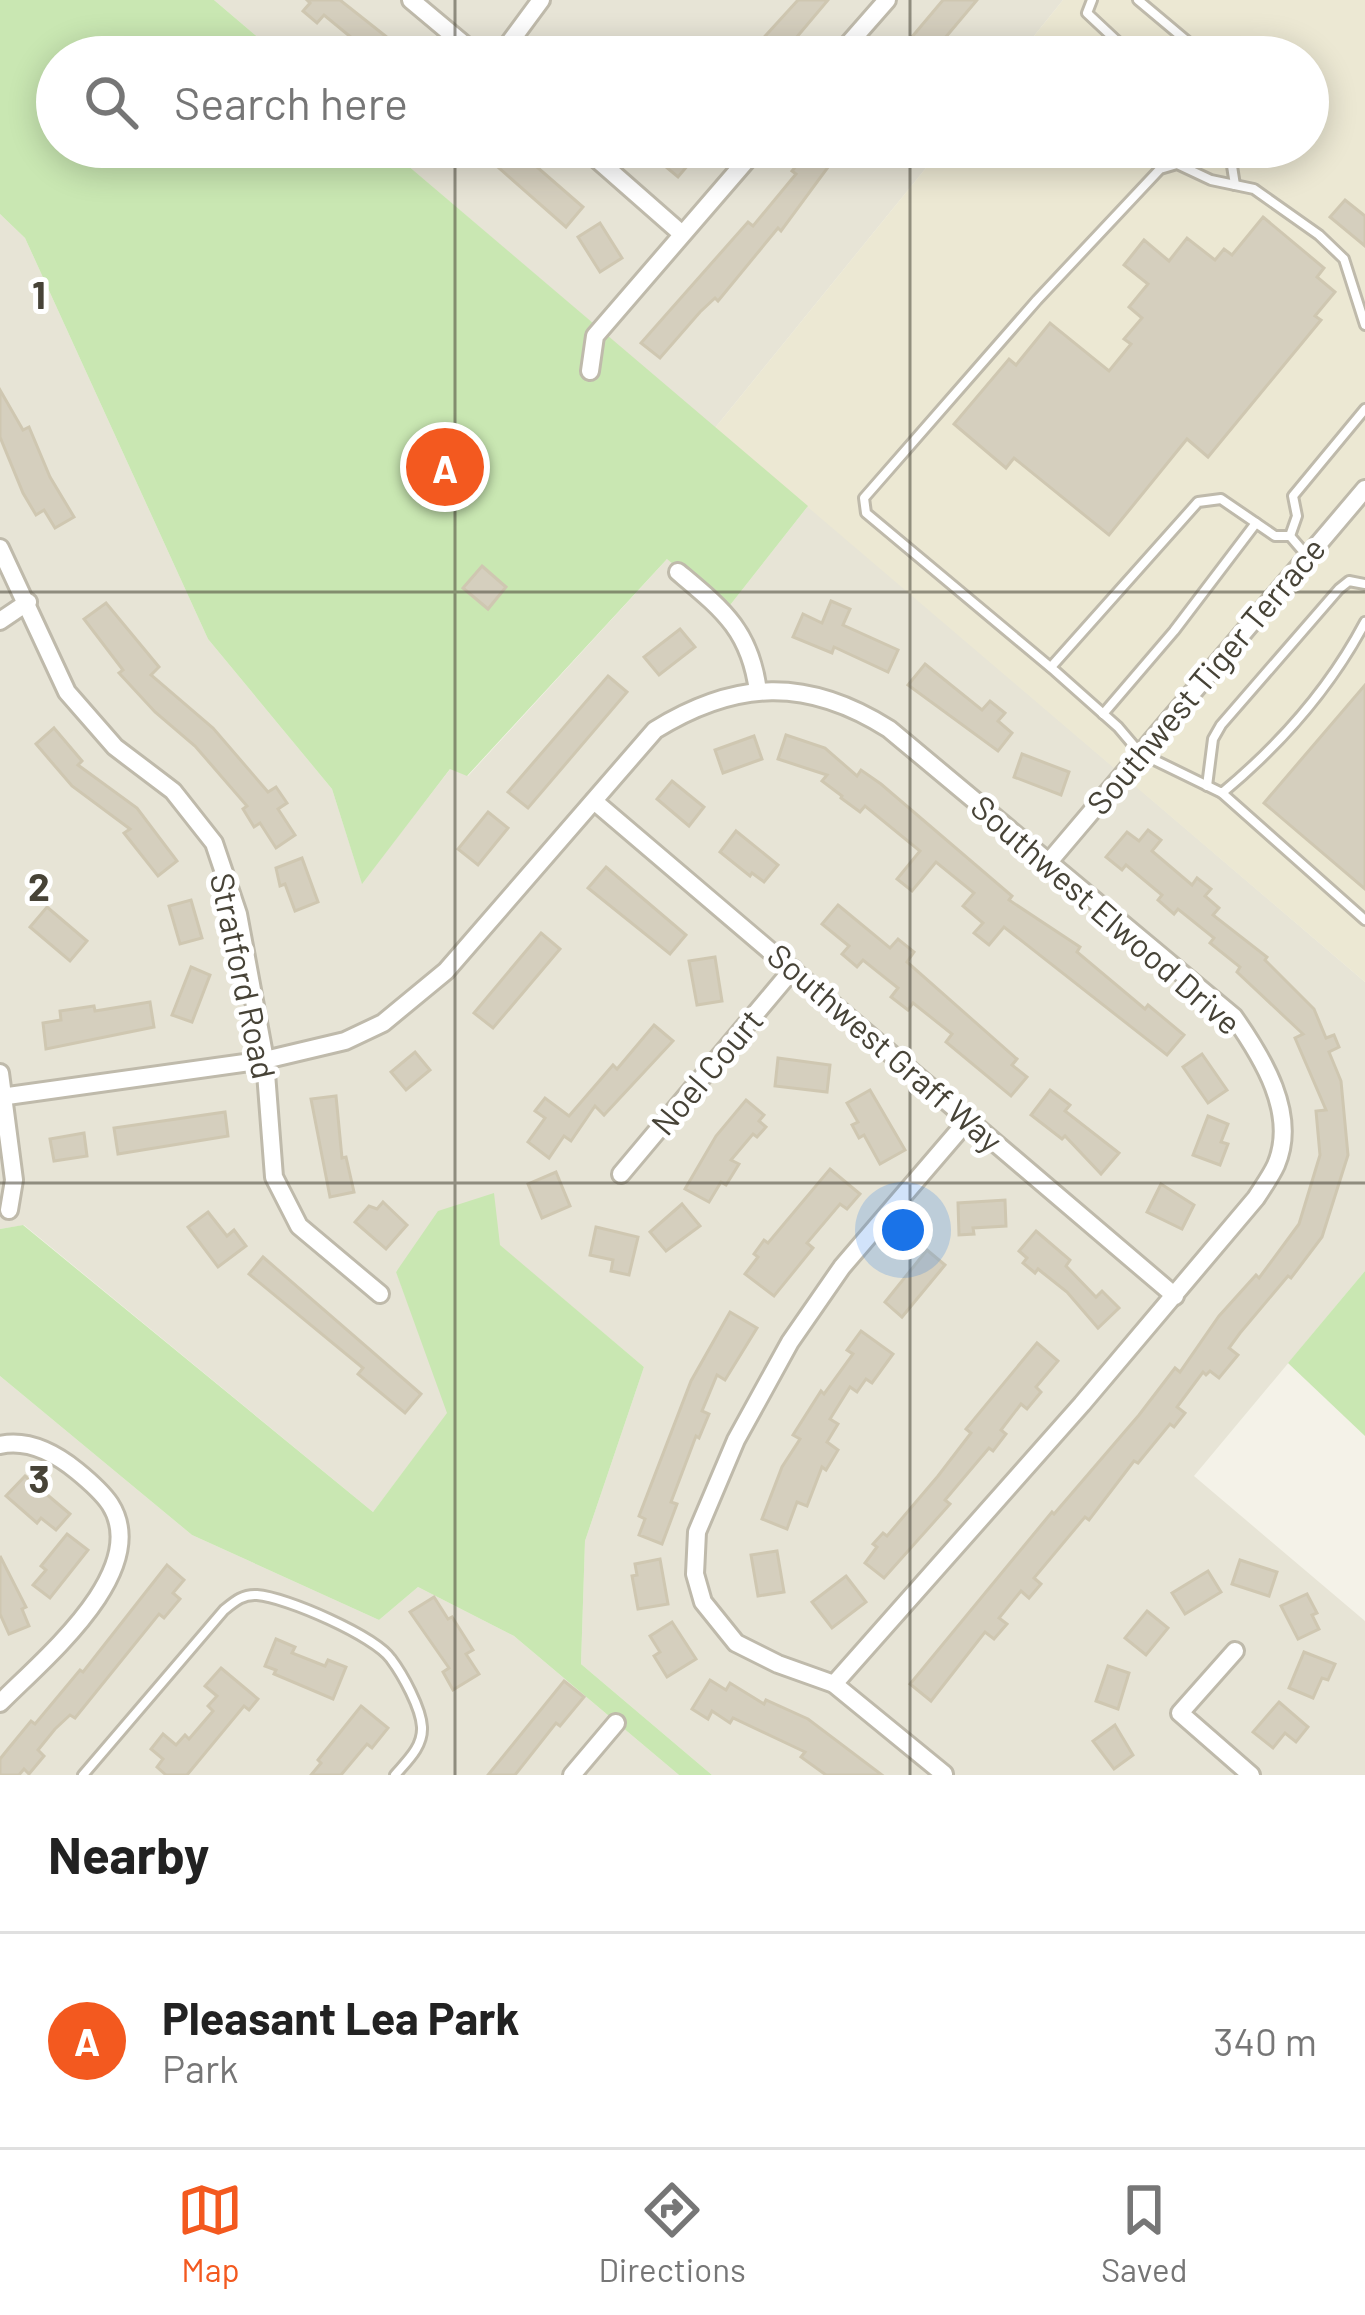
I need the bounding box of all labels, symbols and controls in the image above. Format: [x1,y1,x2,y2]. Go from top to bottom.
search box [36,36,1329,168]
icon: search [78,69,144,135]
text: Search here [174,75,408,129]
text: 1 [32,270,46,317]
pin: A [406,422,484,512]
street label: Southwest Tiger Terrace [1078,529,1333,822]
street label: Southwest Elwood Drive [964,786,1250,1042]
text: 2 [28,862,50,909]
street label: Stratford Road [203,869,285,1082]
street label: Southwest Graff Way [760,934,1011,1160]
street label: Noel Court [642,1000,770,1143]
your location [873,1200,933,1260]
text: 3 [28,1454,50,1501]
text: Nearby [48,1823,209,1884]
text: Pleasant Lea Park [162,1990,519,2044]
text: A [74,2017,100,2064]
text: 340 m [1213,2017,1317,2064]
text: Park [162,2044,239,2091]
tab: Map [177,2177,243,2289]
tab: Directions [598,2177,746,2289]
tab: Saved [1101,2177,1188,2289]

